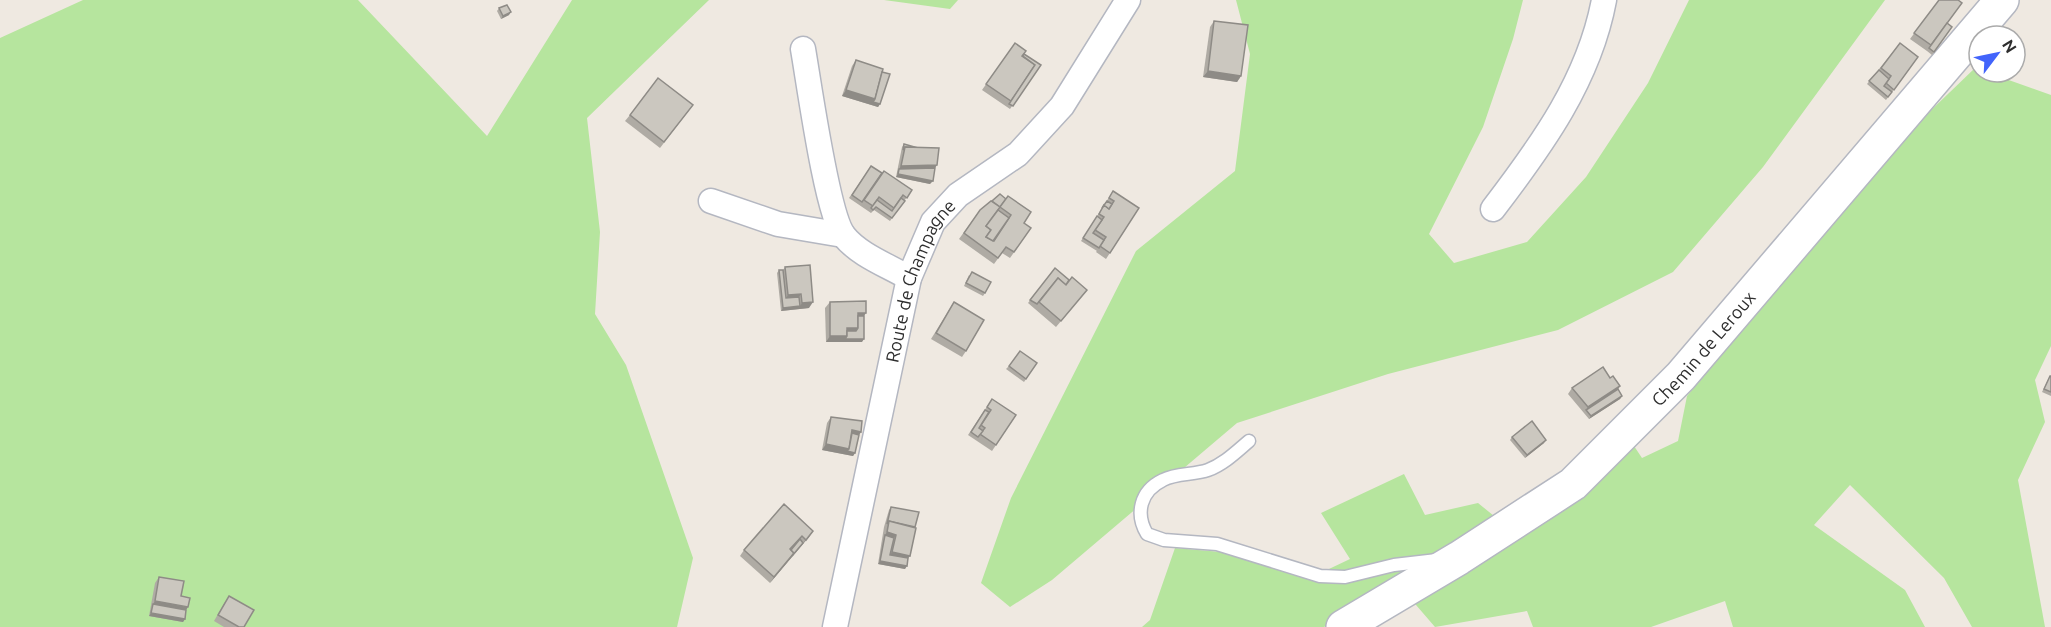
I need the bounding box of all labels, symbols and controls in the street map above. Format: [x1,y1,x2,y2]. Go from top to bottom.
north arrow [1967,24,2027,84]
text: N [1999,36,2021,56]
street label: Route de Champagne [881,195,959,364]
street label: Chemin de Leroux [1647,287,1759,410]

